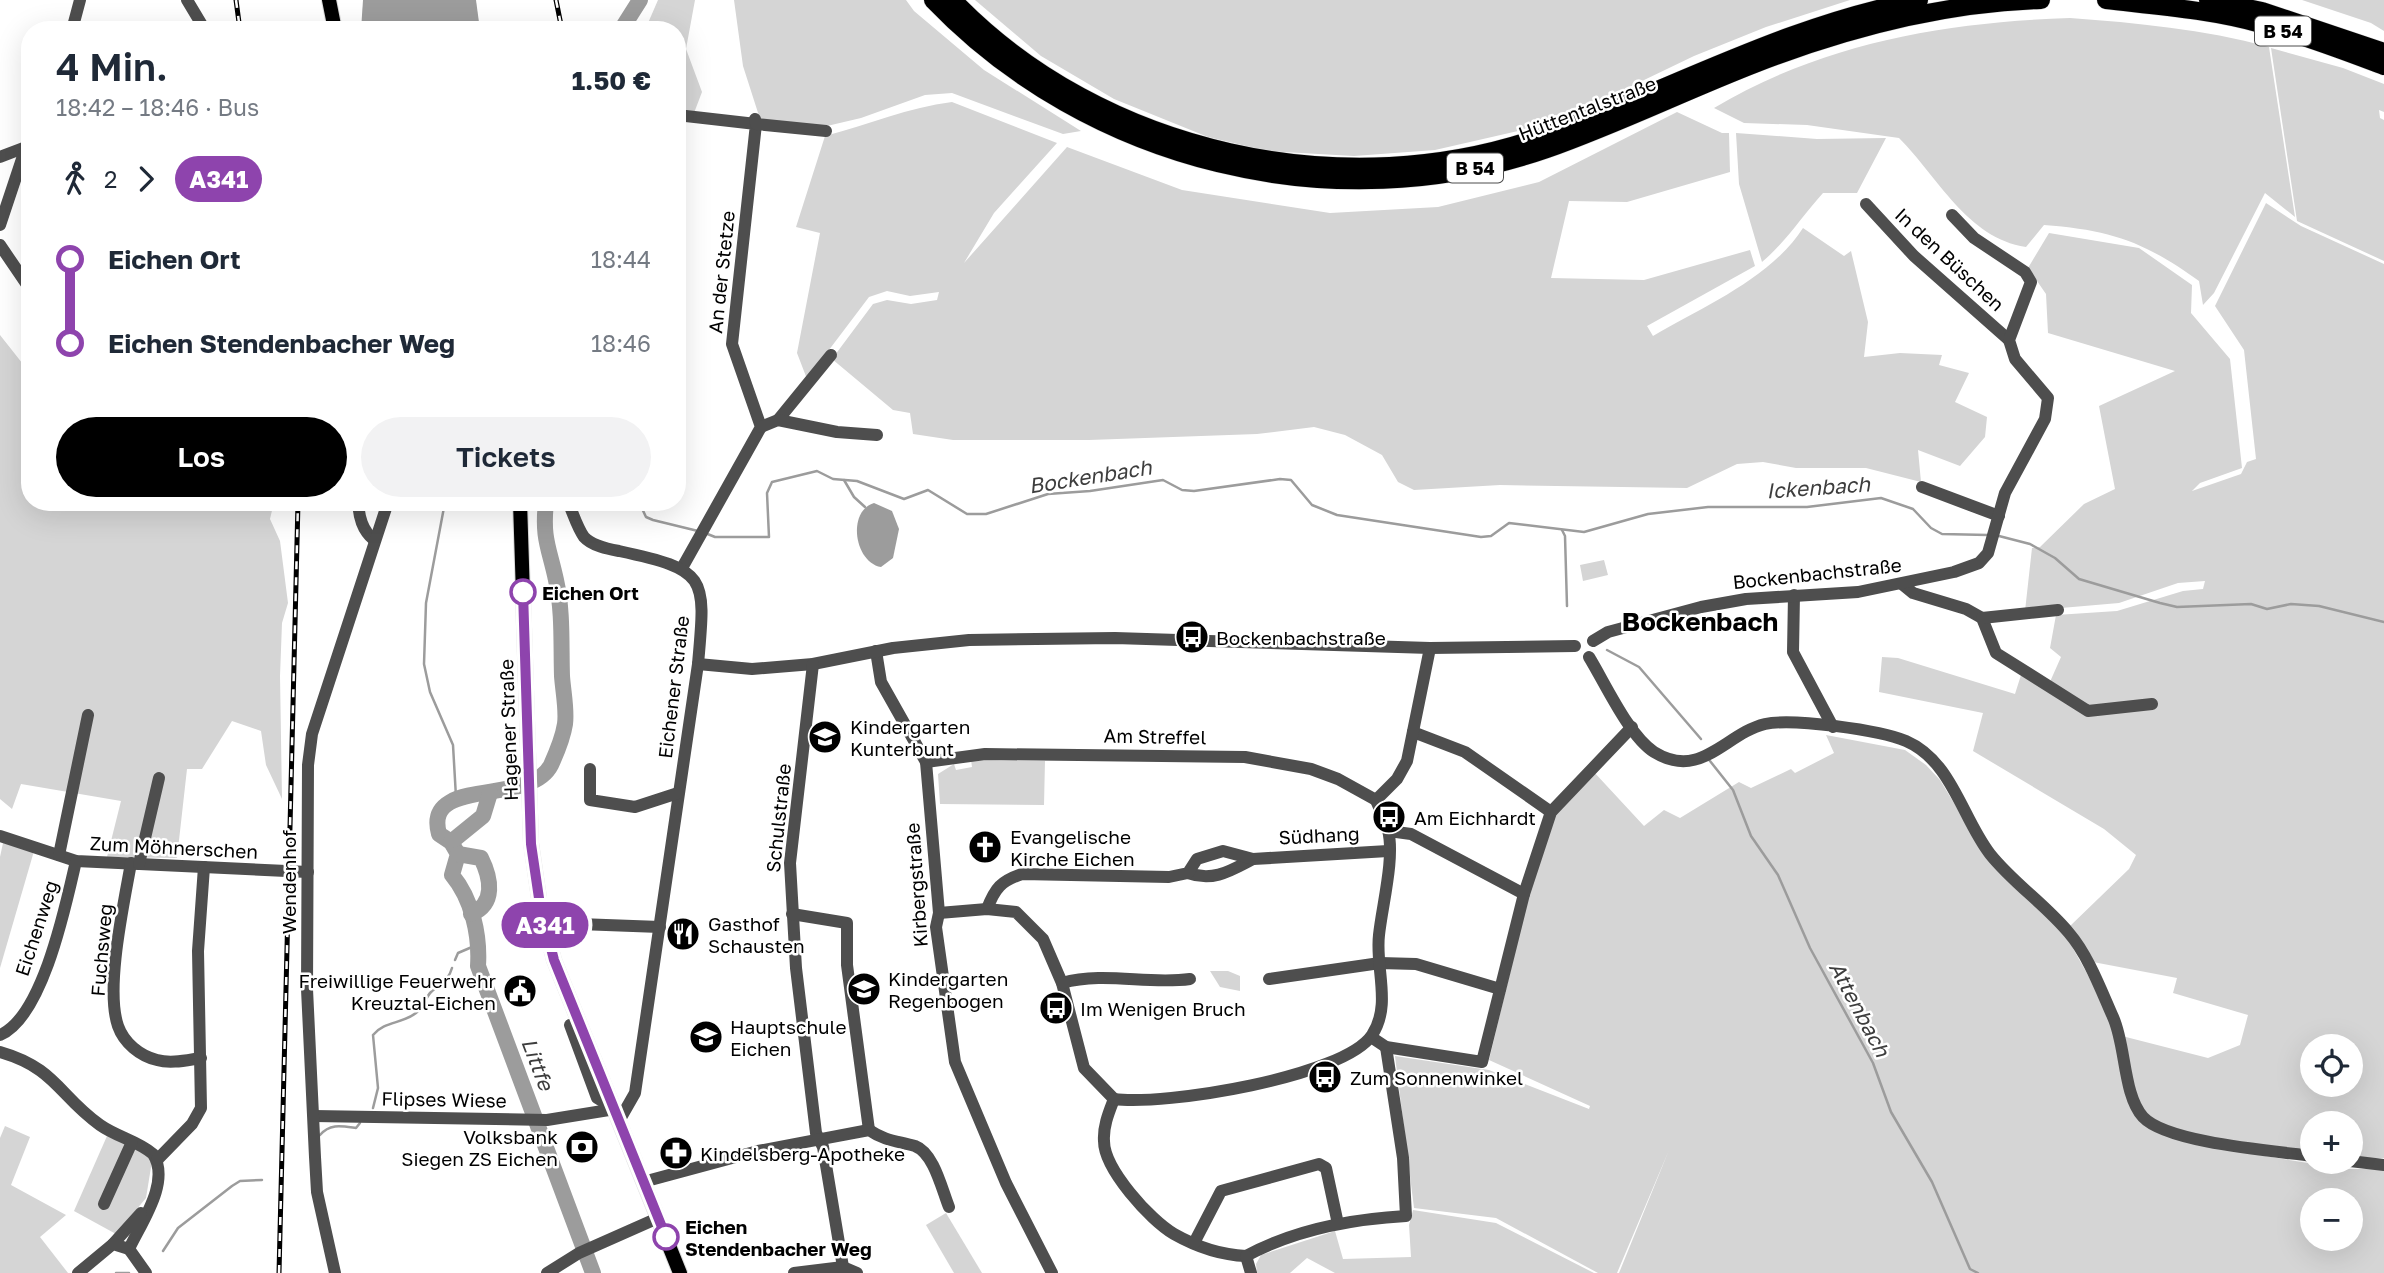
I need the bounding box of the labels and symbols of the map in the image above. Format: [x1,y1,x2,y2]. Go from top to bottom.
road number: B 54 [2255,16,2311,46]
street label: Hüttentalstraße [1515,71,1659,145]
road number: B 54 [1447,154,1503,182]
street label: In den Büschen [1891,203,2009,315]
street label: An der Stetze [703,210,739,334]
water label: Bockenbach [1027,453,1154,499]
water label: Ickenbach [1765,470,1872,504]
street label: Bockenbachstraße [1731,553,1903,593]
marker: Eichen Ort [510,579,536,605]
place label: Eichen Ort [542,581,639,604]
district label: Bockenbach [1622,606,1778,637]
street label: Eichener Straße [653,614,693,760]
bus stop icon: Bockenbachstraße [1173,618,1211,656]
place label: Bockenbachstraße [1216,626,1386,649]
street label: Hagener Straße [494,659,522,801]
place label: Kindergarten Kunterbunt [850,715,970,760]
school or university icon: Kindergarten Kunterbunt [806,718,844,756]
street label: Am Streffel [1103,724,1207,748]
street label: Schulstraße [761,762,795,874]
bus stop icon: Am Eichhardt [1370,798,1408,836]
place label: Am Eichhardt [1414,806,1536,829]
street label: Südhang [1278,821,1360,849]
street label: Kirbergstraße [900,822,932,948]
place label: Evangelische Kirche Eichen [1010,825,1135,870]
church icon: Evangelische Kirche Eichen [966,828,1004,866]
street label: Wendenhof [277,830,300,934]
street label: Zum Möhnerschen [89,831,259,863]
street label: Eichenweg [10,877,62,979]
line badge: A341 [496,902,594,948]
street label: Fuchsweg [85,903,117,997]
place label: Gasthof Schausten [708,912,805,957]
restaurant icon: Gasthof Schausten [664,915,702,953]
water label: Attenbach [1824,957,1896,1062]
place label: Kindergarten Regenbogen [888,967,1008,1012]
place label: Freiwillige Feuerwehr Kreuztal-Eichen [298,969,497,1014]
school or university icon: Kindergarten Regenbogen [845,970,883,1008]
public building icon: Freiwillige Feuerwehr Kreuztal-Eichen [501,972,539,1010]
bus stop icon: Im Wenigen Bruch [1037,989,1075,1027]
place label: Im Wenigen Bruch [1080,997,1246,1020]
place label: Hauptschule Eichen [730,1015,846,1060]
school or university icon: Hauptschule Eichen [687,1018,725,1056]
water label: Littfe [516,1034,560,1095]
bus stop icon: Zum Sonnenwinkel [1306,1058,1344,1096]
place label: Zum Sonnenwinkel [1350,1066,1523,1089]
street label: Flipses Wiese [381,1086,507,1112]
place label: Volksbank Siegen ZS Eichen [401,1125,558,1170]
bank icon: Volksbank Siegen ZS Eichen [563,1128,601,1166]
pharmacy icon: Kindelsberg-Apotheke [657,1134,695,1172]
place label: Kindelsberg-Apotheke [700,1142,905,1165]
place label: Eichen Stendenbacher Weg [685,1215,872,1260]
marker: Eichen Stendenbacher Weg [653,1224,679,1250]

